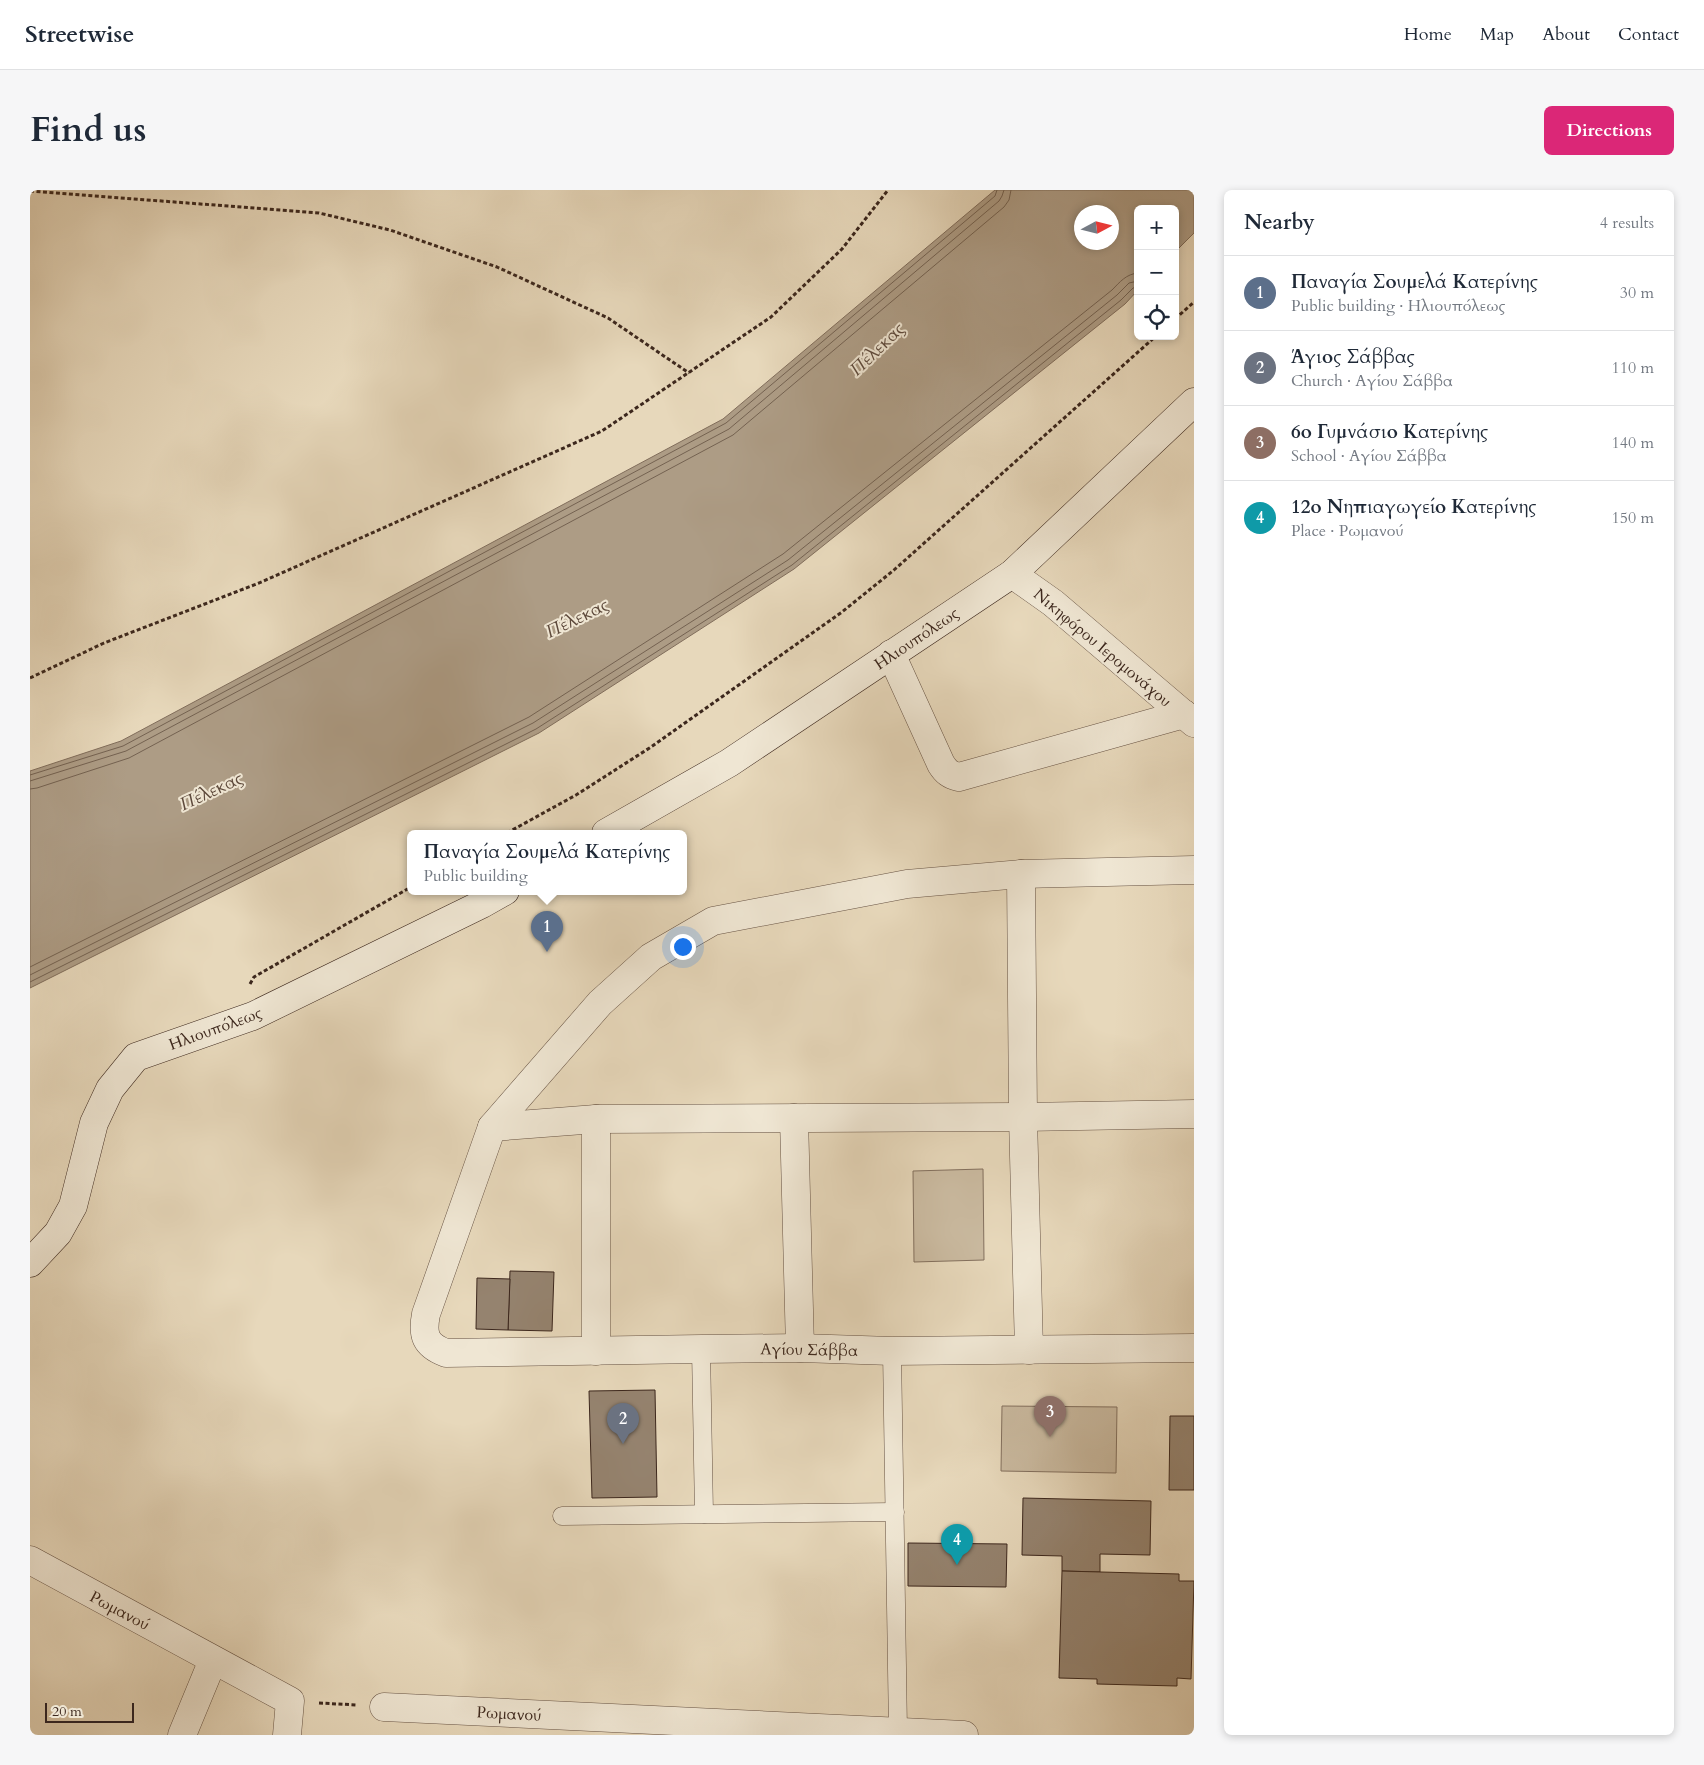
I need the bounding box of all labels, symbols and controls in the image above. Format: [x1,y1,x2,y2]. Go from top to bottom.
text: Streetwise [25,18,134,51]
text: Home [1404,22,1452,47]
text: Map [1480,22,1514,47]
text: About [1542,22,1590,47]
text: Contact [1618,22,1679,47]
text: Find us [30,106,146,154]
button: Directions [1544,106,1674,155]
north arrow [1074,205,1119,250]
map controls [1134,205,1179,340]
button: + [1134,205,1179,250]
text: Nearby [1244,208,1315,237]
text: 4 results [1600,212,1654,234]
button: − [1134,250,1179,295]
text: Παναγία Σουμελά Κατερίνης [1291,269,1538,295]
text: 1 [1256,282,1264,304]
text: 30 m [1620,282,1654,304]
button: locate [1134,295,1179,340]
text: Public building · Ηλιουπόλεως [1291,295,1505,317]
water label: Πέλεκας [844,317,911,382]
text: Άγιος Σάββας [1291,344,1415,370]
text: 2 [1256,357,1264,379]
text: 110 m [1612,357,1654,379]
text: Church · Αγίου Σάββα [1291,370,1453,392]
text: 6ο Γυμνάσιο Κατερίνης [1291,419,1488,445]
text: 3 [1256,432,1264,454]
text: 140 m [1612,432,1654,454]
text: School · Αγίου Σάββα [1291,445,1447,467]
text: 12ο Νηπιαγωγείο Κατερίνης [1291,494,1536,520]
text: 4 [1256,507,1264,529]
text: 150 m [1612,507,1654,529]
text: Place · Ρωμανού [1291,520,1404,542]
street label: Νικηφόρου Ιερομονάχου [1029,583,1176,712]
water label: Πέλεκας [541,592,613,645]
street label: Ηλιουπόλεως [870,602,963,675]
water label: Πέλεκας [175,766,247,817]
popup [407,830,687,895]
text: Παναγία Σουμελά Κατερίνης [424,839,670,865]
text: Public building [424,865,528,887]
pin: 1 [531,911,563,952]
your location [670,934,696,960]
street label: Ηλιουπόλεως [166,1002,265,1056]
street label: Αγίου Σάββα [760,1338,858,1362]
pin: 3 [1034,1396,1066,1437]
pin: 2 [607,1403,639,1444]
pin: 4 [941,1524,973,1565]
street label: Ρωμανού [86,1586,153,1636]
scale bar [45,1700,134,1723]
street label: Ρωμανού [476,1701,542,1727]
text: 20 m [52,1702,82,1721]

